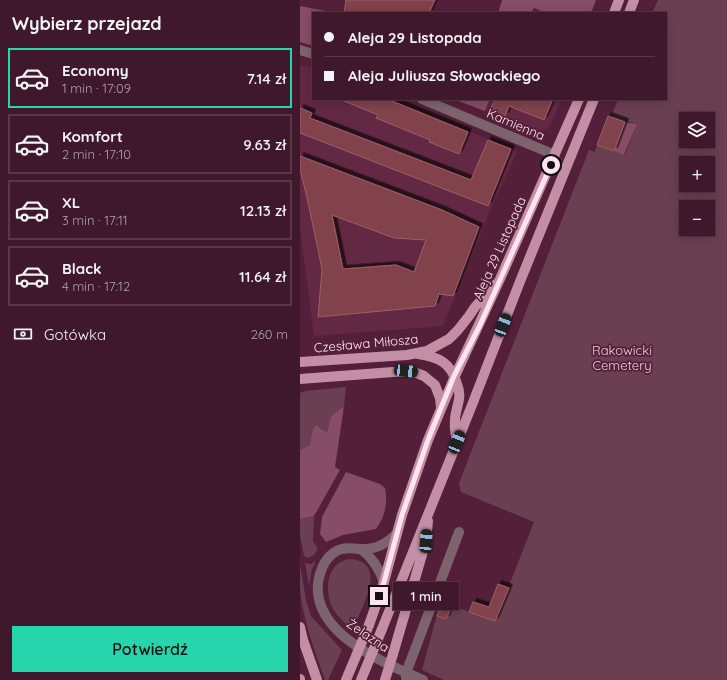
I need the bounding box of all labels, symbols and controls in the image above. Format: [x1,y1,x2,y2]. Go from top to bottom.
text: Wybierz przejazd [12,12,162,35]
text: Aleja 29 Listopada [348,28,482,47]
icon: car [14,60,50,96]
text: Economy [62,61,129,80]
text: Aleja Juliusza Słowackiego [348,66,540,85]
text: 7.14 zł [247,69,286,88]
text: 1 min · 17:09 [62,80,131,96]
street label: Kamienna [485,105,547,143]
map controls [679,112,715,236]
button: layers [679,112,715,148]
icon: car [14,126,50,162]
text: Komfort [62,127,123,146]
text: 9.63 zł [243,135,286,154]
text: 2 min · 17:10 [62,146,131,162]
route start [542,156,560,174]
button: + [679,156,715,192]
icon: car [14,192,50,228]
text: XL [62,193,80,212]
street label: Aleja 29 Listopada [469,194,529,302]
button: − [679,200,715,236]
text: 12.13 zł [240,201,286,220]
text: 3 min · 17:11 [62,212,128,228]
icon: car [14,258,50,294]
text: Black [62,259,102,278]
text: 11.64 zł [239,267,286,286]
text: 4 min · 17:12 [62,278,130,294]
car [493,312,513,338]
icon: cash [12,323,34,345]
text: Gotówka [44,325,106,344]
text: 260 m [251,326,288,342]
street label: Czesława Miłosza [313,330,419,356]
park label: Rakowicki Cemetery [592,342,652,373]
car [394,364,418,378]
car [447,429,467,455]
car [419,529,433,553]
callout: 1 min [393,582,459,610]
route end [370,587,388,605]
text: 1 min [410,588,442,604]
street label: Żelazna [344,615,392,655]
button: Potwierdź [12,626,288,672]

